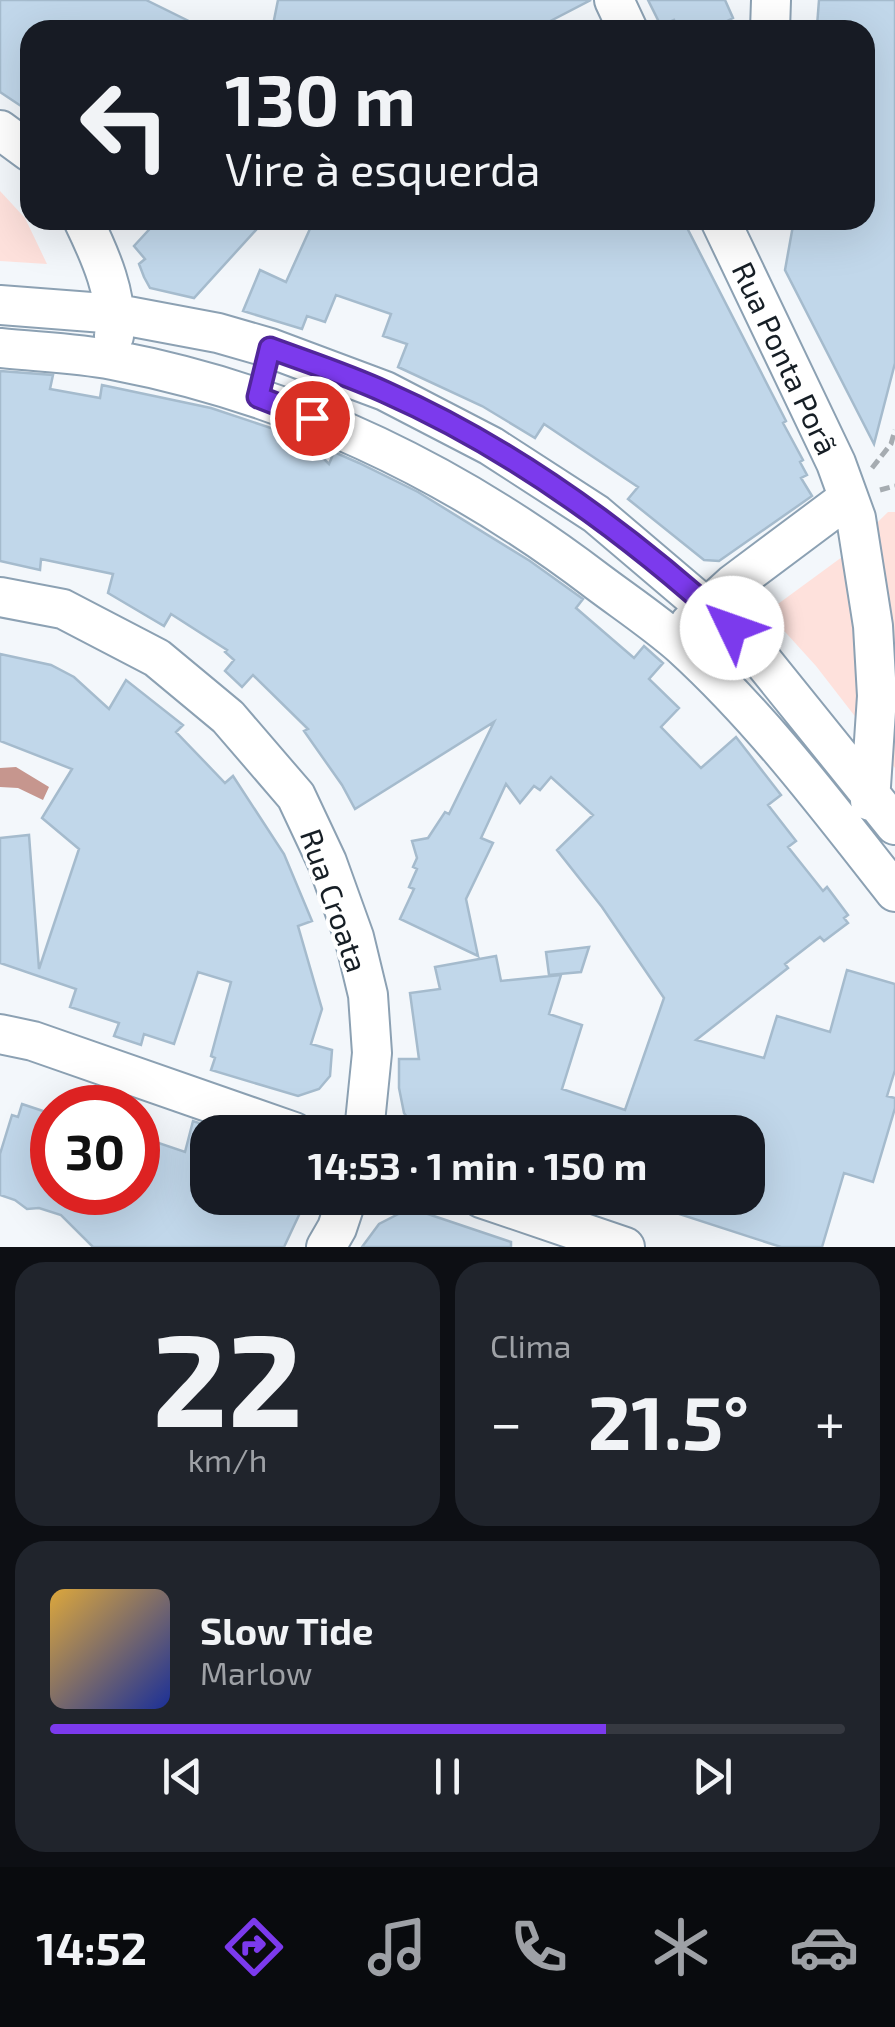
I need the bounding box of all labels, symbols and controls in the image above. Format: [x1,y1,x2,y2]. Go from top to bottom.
text: 130 m [225,56,416,140]
icon: left [60,60,190,190]
text: Vire à esquerda [225,141,541,195]
street label: Rua Ponta Porã [726,256,846,460]
pin [270,376,355,461]
icon: arrive [285,391,340,446]
position arrow [680,576,784,680]
street label: Rua Croata [294,824,376,976]
speed limit sign: 30 [30,1085,160,1215]
text: 14:53 · 1 min · 150 m [308,1142,647,1188]
text: 22 [152,1297,303,1453]
text: Clima [490,1326,571,1364]
text: 21.5° [588,1375,749,1465]
text: − [490,1388,522,1454]
text: + [815,1388,845,1454]
text: km/h [188,1440,267,1478]
text: Slow Tide [200,1607,373,1653]
text: Marlow [200,1653,312,1691]
icon: previous [155,1749,210,1804]
icon: pause [420,1749,475,1804]
icon: next [685,1749,740,1804]
icon: directions [219,1912,289,1982]
icon: music [362,1912,432,1982]
icon: phone [504,1912,574,1982]
icon: climate [646,1912,716,1982]
icon: car [789,1912,859,1982]
text: 14:52 [36,1920,147,1974]

